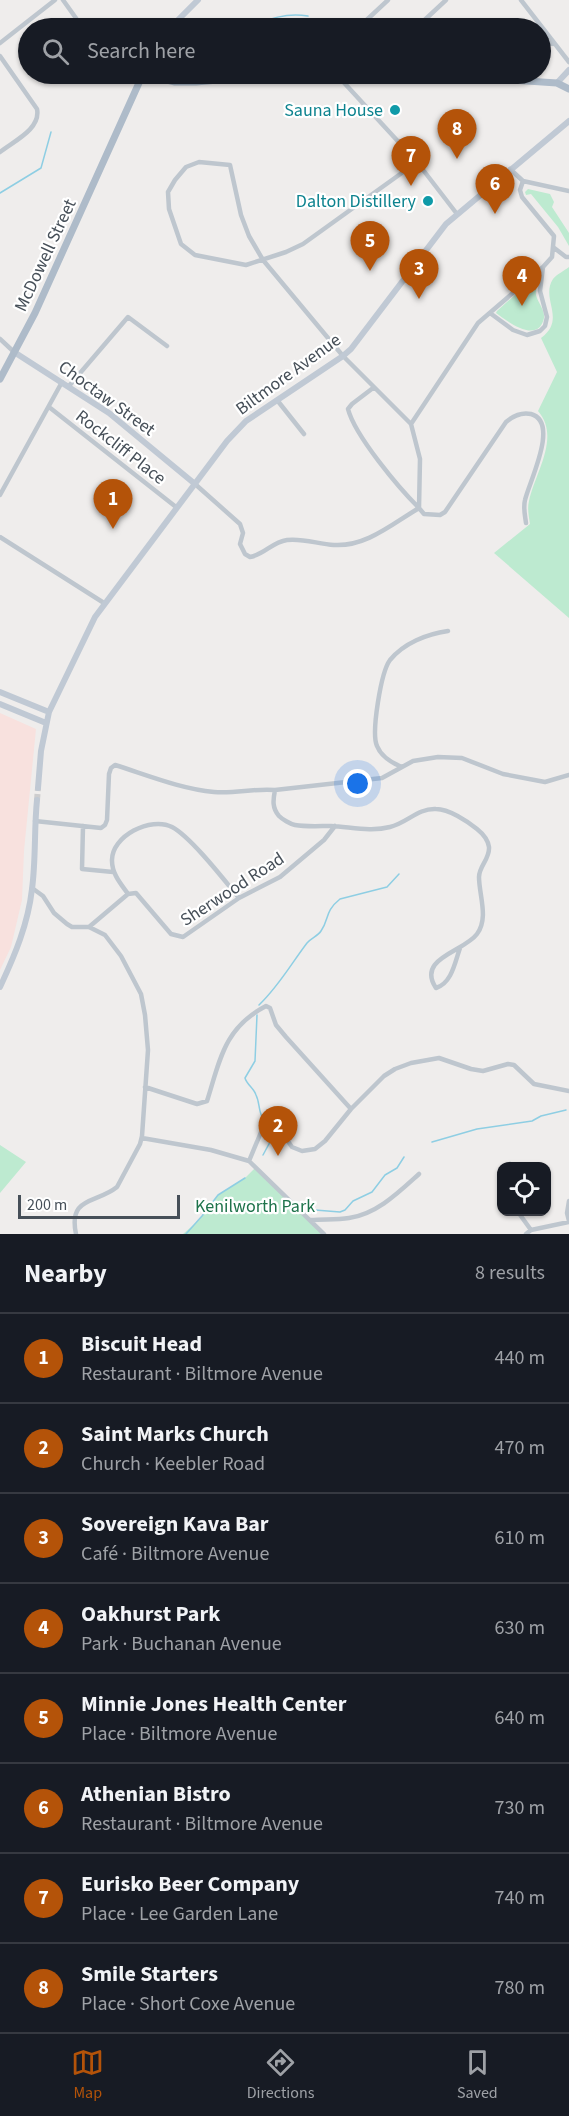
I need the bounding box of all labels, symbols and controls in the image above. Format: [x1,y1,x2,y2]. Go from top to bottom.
search box [18,18,551,84]
icon: search [39,35,72,68]
text: Search here [87,35,195,67]
place label: Sauna House [284,98,383,123]
marker: Sauna House [388,103,402,117]
pin: 8 [438,110,476,159]
pin: 7 [392,136,430,186]
pin: 6 [476,164,514,214]
place label: Dalton Distillery [296,189,417,214]
marker: Dalton Distillery [421,194,435,208]
street label: McDowell Street [8,195,83,316]
pin: 5 [350,222,389,271]
pin: 3 [400,250,438,299]
pin: 4 [502,256,542,306]
street label: Biltmore Avenue [231,328,346,421]
street label: Choctaw Street [53,355,160,442]
street label: Rockcliff Place [70,404,171,491]
pin: 1 [94,480,132,529]
your location [343,769,372,798]
street label: Sherwood Road [175,846,289,932]
pin: 2 [258,1106,298,1156]
map controls [497,1162,551,1216]
button: locate [497,1162,551,1216]
scale bar [18,1192,180,1220]
text: 200 m [27,1194,67,1216]
park label: Kenilworth Park [195,1194,315,1219]
text: Nearby [24,1255,107,1292]
text: 8 results [475,1259,545,1287]
text: Biscuit Head [81,1328,202,1360]
text: 1 [38,1344,49,1372]
text: 440 m [495,1344,545,1372]
text: Restaurant · Biltmore Avenue [81,1360,323,1388]
text: Saint Marks Church [81,1418,269,1450]
text: 2 [38,1434,49,1462]
text: 470 m [495,1434,545,1462]
text: Church · Keebler Road [81,1450,265,1478]
text: Sovereign Kava Bar [81,1508,269,1540]
text: 3 [38,1524,49,1552]
text: 610 m [495,1524,545,1552]
text: Café · Biltmore Avenue [81,1540,269,1568]
text: Oakhurst Park [81,1598,220,1630]
text: 4 [38,1614,49,1642]
text: 630 m [495,1614,545,1642]
text: Park · Buchanan Avenue [81,1630,282,1658]
text: Minnie Jones Health Center [81,1688,347,1720]
text: 5 [38,1704,49,1732]
text: 640 m [495,1704,545,1732]
text: Place · Biltmore Avenue [81,1720,277,1748]
text: Athenian Bistro [81,1778,231,1810]
text: 6 [38,1794,49,1822]
text: 730 m [495,1794,545,1822]
text: Restaurant · Biltmore Avenue [81,1810,323,1838]
text: Eurisko Beer Company [81,1868,299,1900]
text: 7 [38,1884,49,1912]
text: 740 m [495,1884,545,1912]
text: Place · Lee Garden Lane [81,1900,278,1928]
text: Smile Starters [81,1958,218,1990]
text: 8 [38,1974,49,2002]
text: 780 m [495,1974,545,2002]
text: Place · Short Coxe Avenue [81,1990,295,2018]
tab: Map [71,2046,104,2104]
tab: Directions [247,2046,314,2104]
tab: Saved [457,2046,498,2104]

